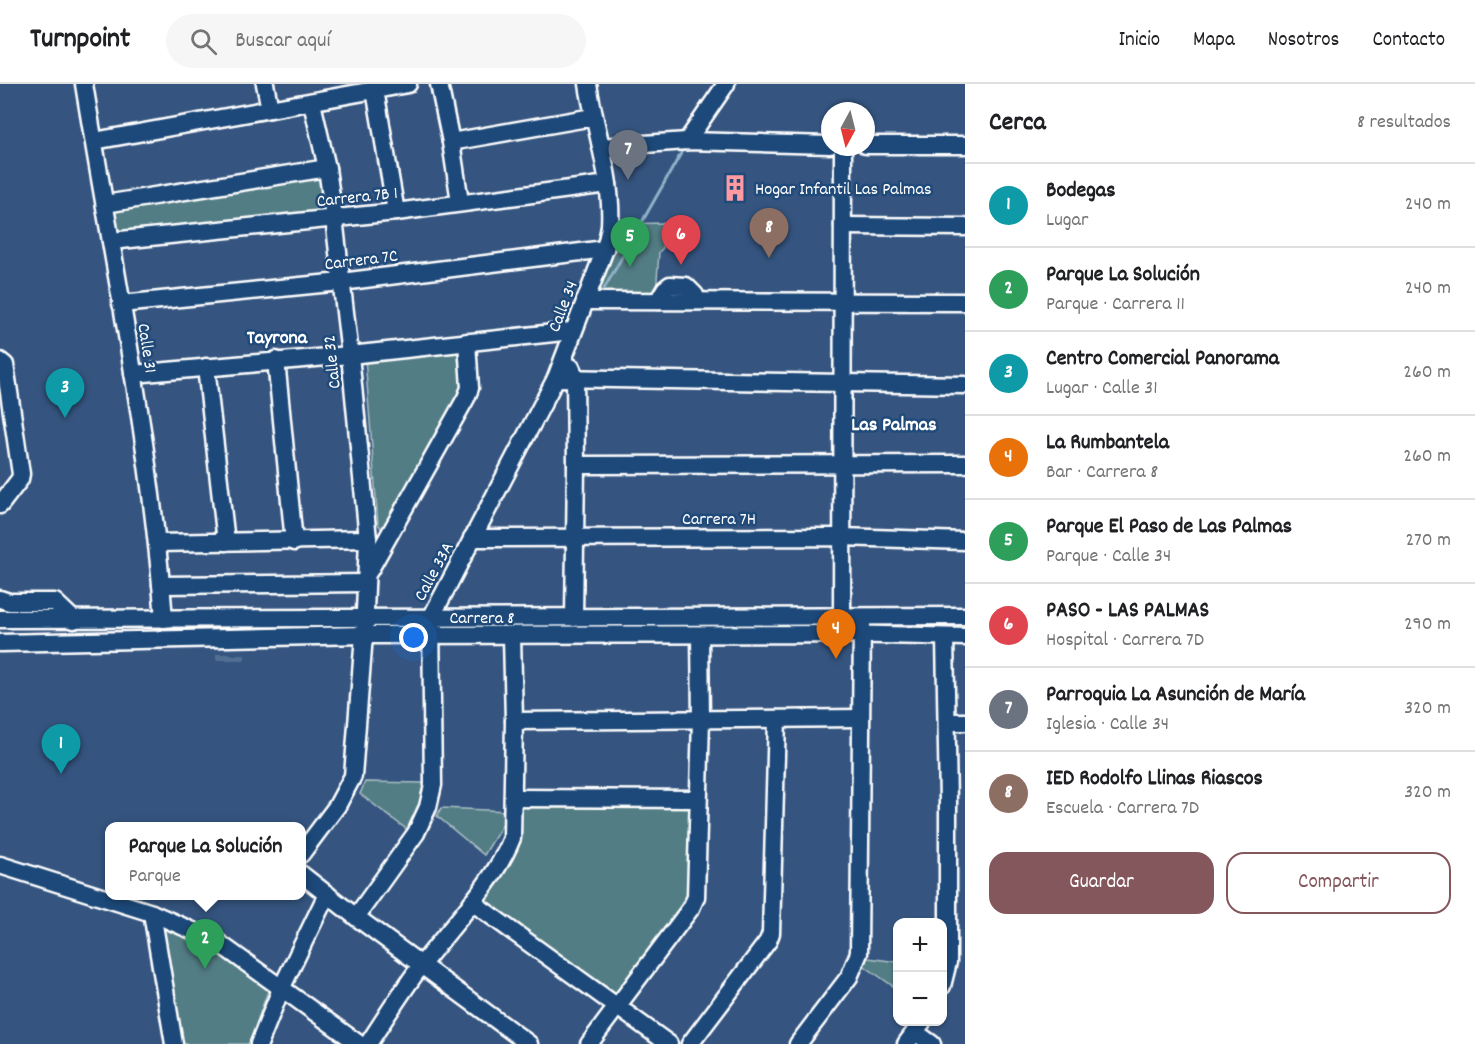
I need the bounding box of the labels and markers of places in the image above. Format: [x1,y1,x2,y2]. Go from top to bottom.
pin: 7 [608,130,648,180]
building icon: Hogar Infantil Las Palmas [720,173,750,203]
place label: Hogar Infantil Las Palmas [755,178,931,203]
pin: 8 [750,208,788,258]
pin: 6 [662,216,700,265]
pin: 5 [610,218,650,267]
pin: 3 [46,368,84,418]
pin: 4 [816,610,856,659]
pin: 1 [42,724,80,774]
pin: 2 [186,920,224,969]

